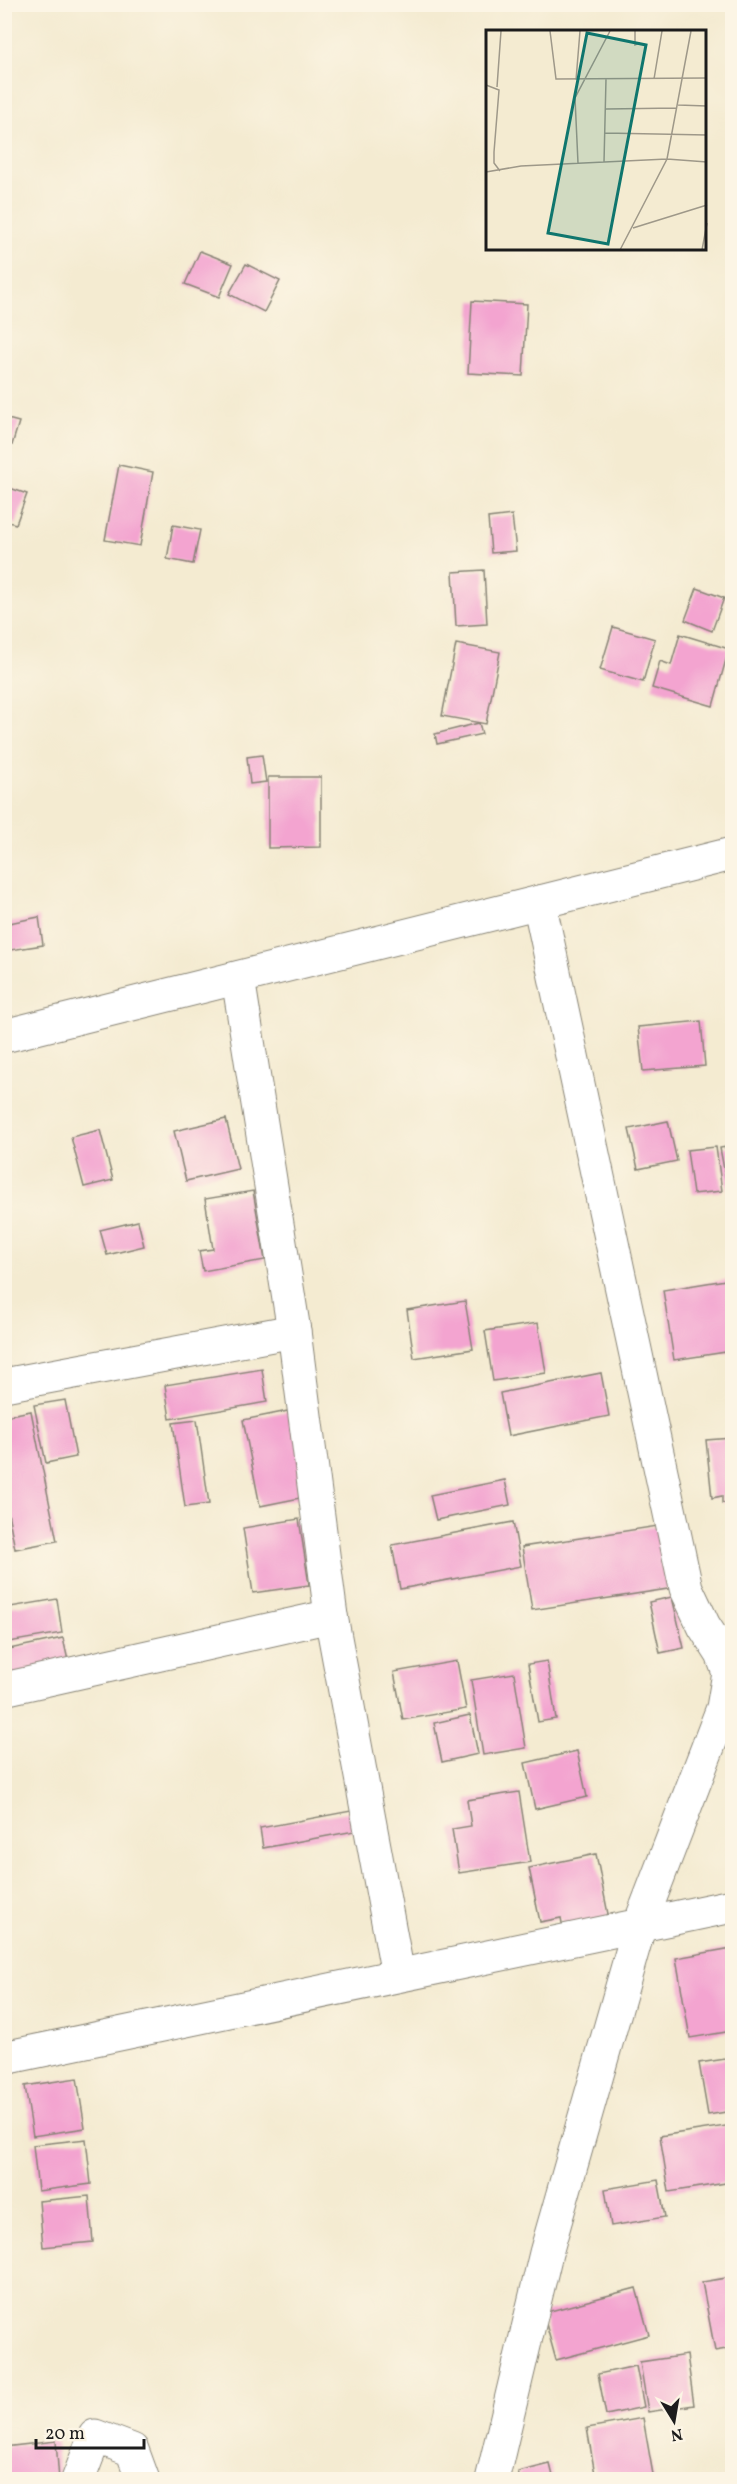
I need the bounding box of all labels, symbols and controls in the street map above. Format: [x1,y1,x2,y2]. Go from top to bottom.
inset map [486,30,707,250]
north arrow [644,2391,704,2451]
scale bar [36,2412,144,2450]
text: 20 m [45,2422,85,2447]
text: N [668,2422,684,2446]

